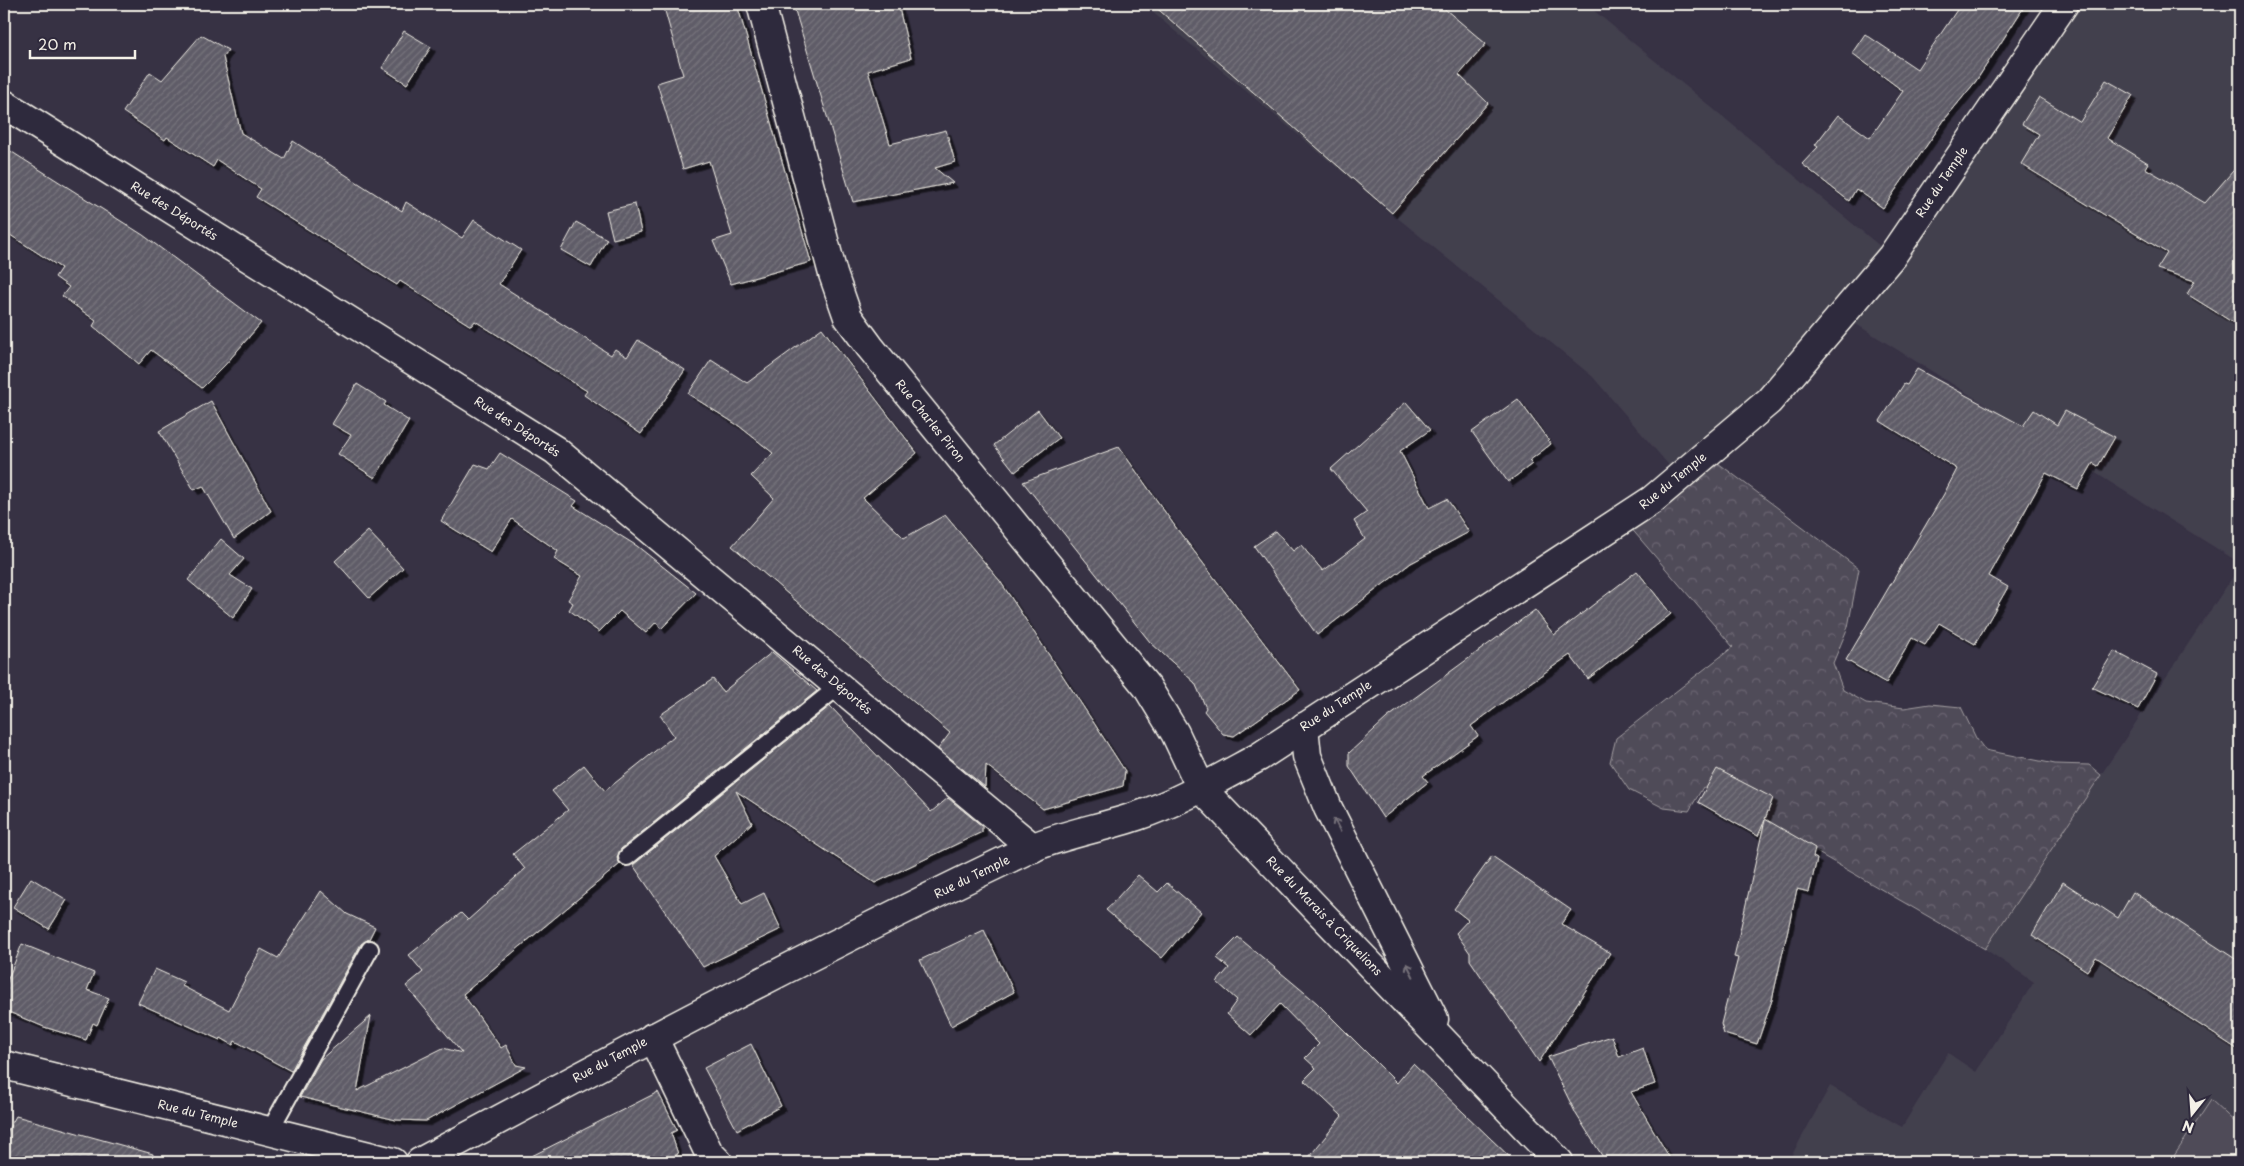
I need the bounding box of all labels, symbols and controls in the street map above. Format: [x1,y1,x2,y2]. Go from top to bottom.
scale bar [30,28,135,60]
text: 20 m [38,32,77,55]
street label: Rue du Temple [1911,142,1972,221]
street label: Rue des Déportés [128,176,222,244]
street label: Rue Charles Piron [892,375,970,466]
street label: Rue des Déportés [471,392,564,461]
street label: Rue du Temple [1635,447,1710,513]
street label: Rue des Déportés [789,640,877,718]
street label: Rue du Temple [1296,675,1375,735]
one-way arrow [1332,818,1341,833]
street label: Rue du Temple [931,850,1013,902]
street label: Rue du Marais à Criquelions [1263,851,1387,980]
one-way arrow [1404,963,1414,978]
street label: Rue du Temple [569,1032,650,1086]
north arrow [2166,1088,2216,1138]
street label: Rue du Temple [156,1094,241,1132]
text: N [2180,1115,2196,1139]

